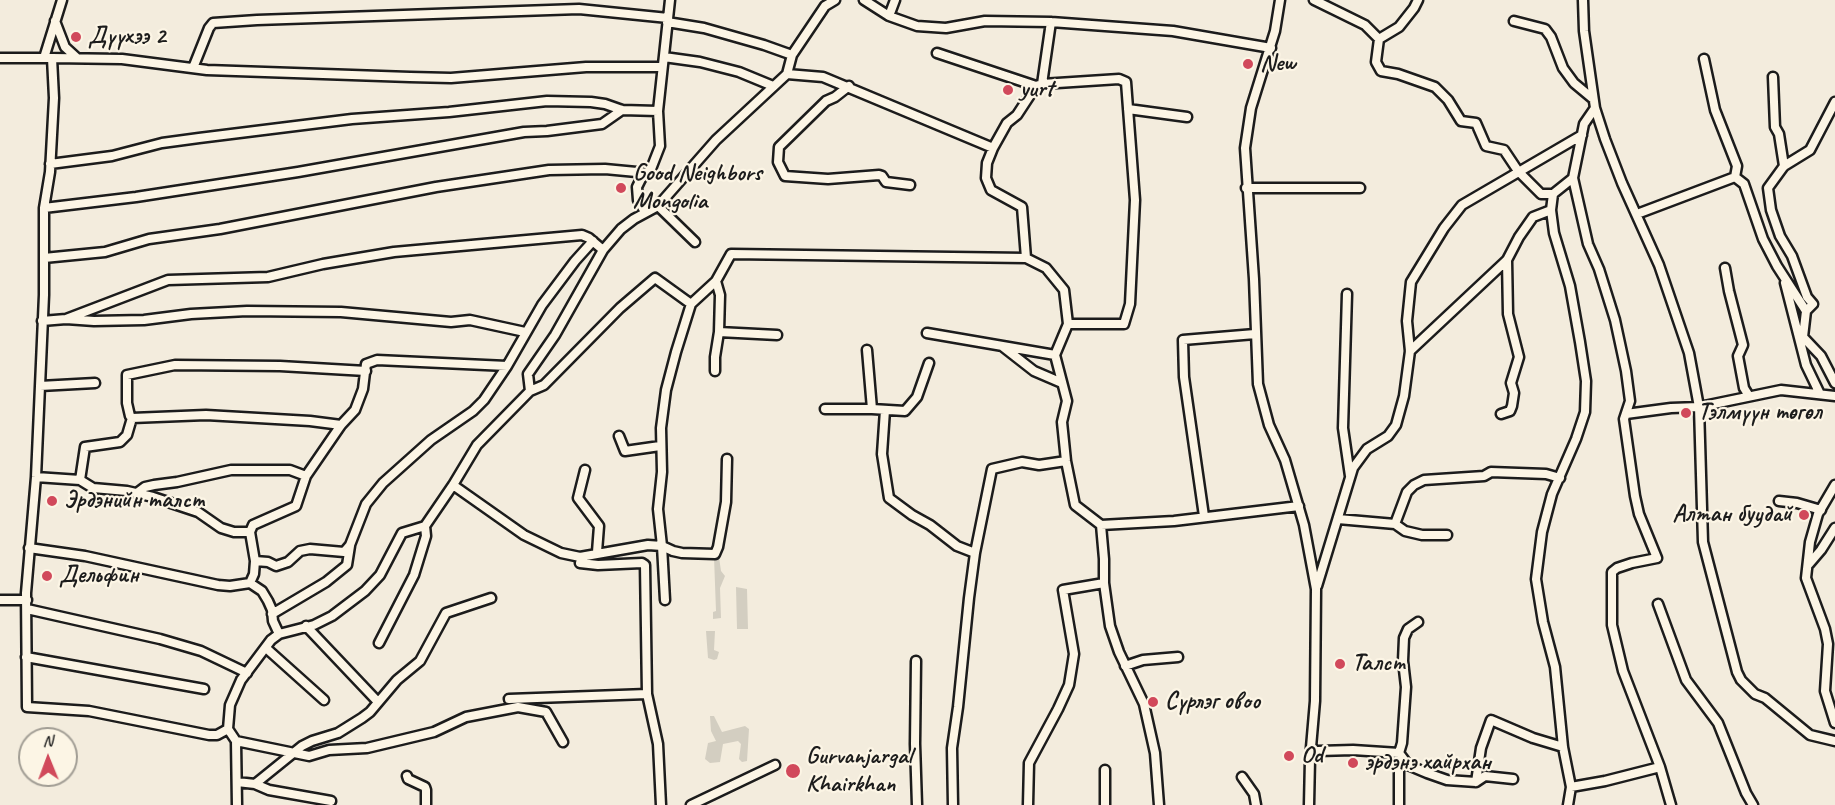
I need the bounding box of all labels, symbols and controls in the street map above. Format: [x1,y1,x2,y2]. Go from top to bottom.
place label: Дүүхээ 2 [88,23,166,51]
marker: Дүүхээ 2 [69,30,83,44]
place label: New [1260,50,1296,78]
marker: New [1241,57,1255,71]
place label: yurt [1020,76,1053,104]
marker: yurt [1001,83,1015,97]
place label: Good Neighbors Mongolia [633,160,762,216]
marker: Good Neighbors Mongolia [614,181,628,195]
place label: Тэлмүүн төгөл [1698,399,1821,427]
marker: Тэлмүүн төгөл [1679,406,1693,420]
place label: Эрдэнийн талст [64,487,204,515]
marker: Эрдэнийн талст [45,494,59,508]
place label: Алтан буудай [1672,501,1792,529]
marker: Алтан буудай [1797,508,1811,522]
place label: Дельфин [59,562,139,590]
marker: Дельфин [40,569,54,583]
place label: Талст [1352,650,1405,678]
marker: Талст [1333,657,1347,671]
place label: Сүрлэг овоо [1165,688,1260,716]
marker: Сүрлэг овоо [1146,695,1160,709]
north arrow [18,727,78,787]
text: N [43,731,53,751]
place label: Od [1301,742,1323,770]
place label: Gurvanjargal Khairkhan [806,743,912,799]
marker: Od [1282,749,1296,763]
place label: эрдэнэ хайрхан [1365,749,1491,777]
marker: эрдэнэ хайрхан [1346,756,1360,770]
marker: Gurvanjargal Khairkhan [784,762,802,780]

